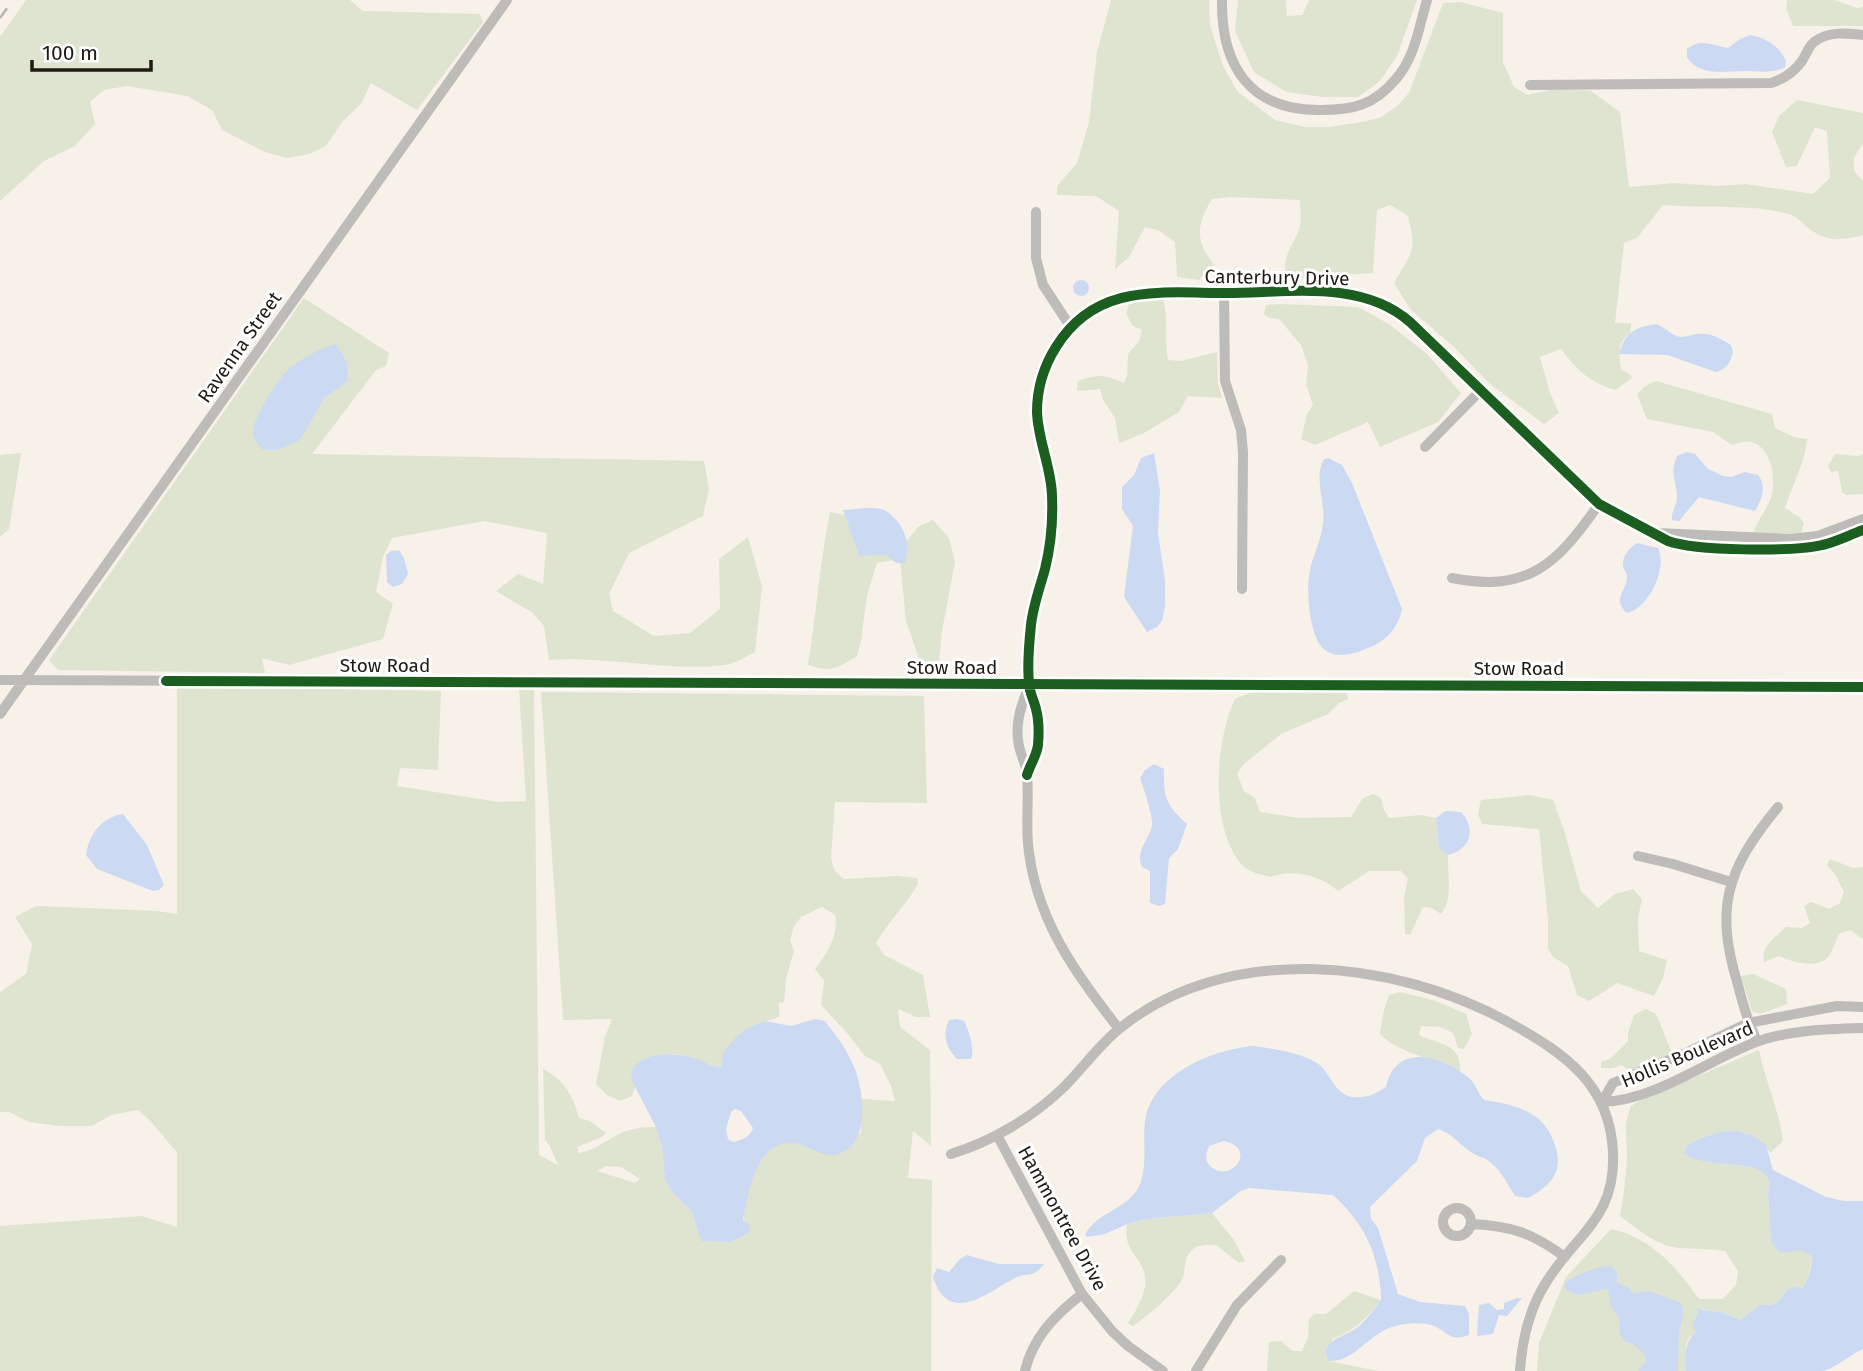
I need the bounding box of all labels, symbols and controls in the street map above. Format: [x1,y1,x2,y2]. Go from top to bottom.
scale bar [32,28,150,72]
text: 100 m [42,40,98,66]
street label: Canterbury Drive [1204,265,1350,290]
street label: Ravenna Street [193,287,286,407]
street label: Stow Road [340,654,430,677]
street label: Stow Road [907,656,997,679]
street label: Stow Road [1474,657,1564,680]
street label: Hollis Boulevard [1618,1016,1757,1093]
street label: Hammontree Drive [1013,1142,1112,1295]

